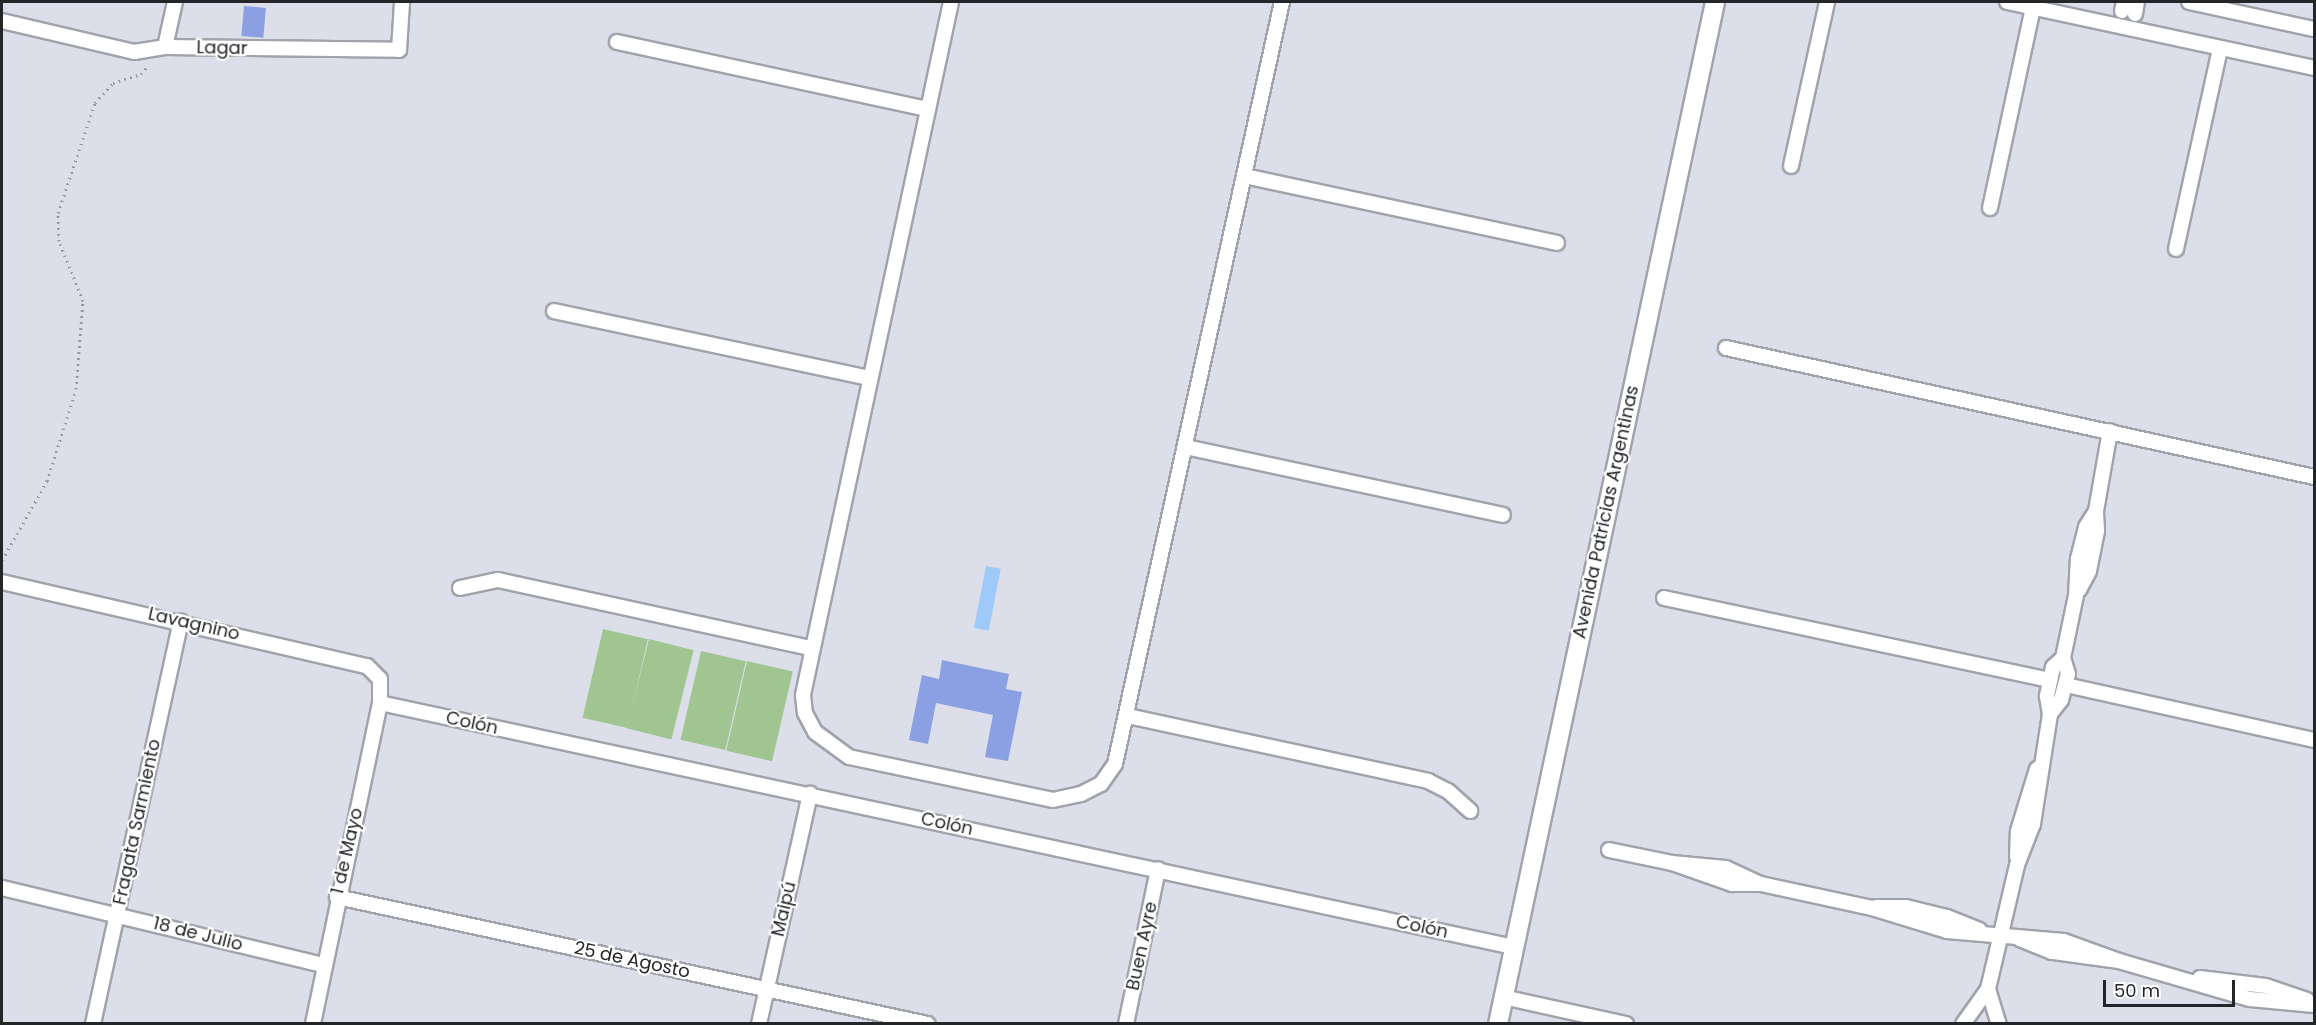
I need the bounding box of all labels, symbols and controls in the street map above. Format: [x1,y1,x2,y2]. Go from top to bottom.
street label: Lagar [196,37,248,59]
street label: Avenida Patricias Argentinas [1569,383,1643,641]
street label: Lavagnino [146,603,242,645]
street label: Colón [444,707,500,739]
street label: Fragata Sarmiento [109,737,165,907]
street label: 1 de Mayo [327,806,367,896]
street label: Colón [919,808,975,840]
street label: Maipú [767,879,801,939]
street label: Buen Ayre [1122,900,1162,992]
street label: Colón [1394,911,1450,943]
street label: 18 de Julio [151,912,245,956]
street label: 25 de Agosto [572,937,692,983]
scale bar [2106,968,2238,1006]
text: 50 m [2114,978,2160,1003]

